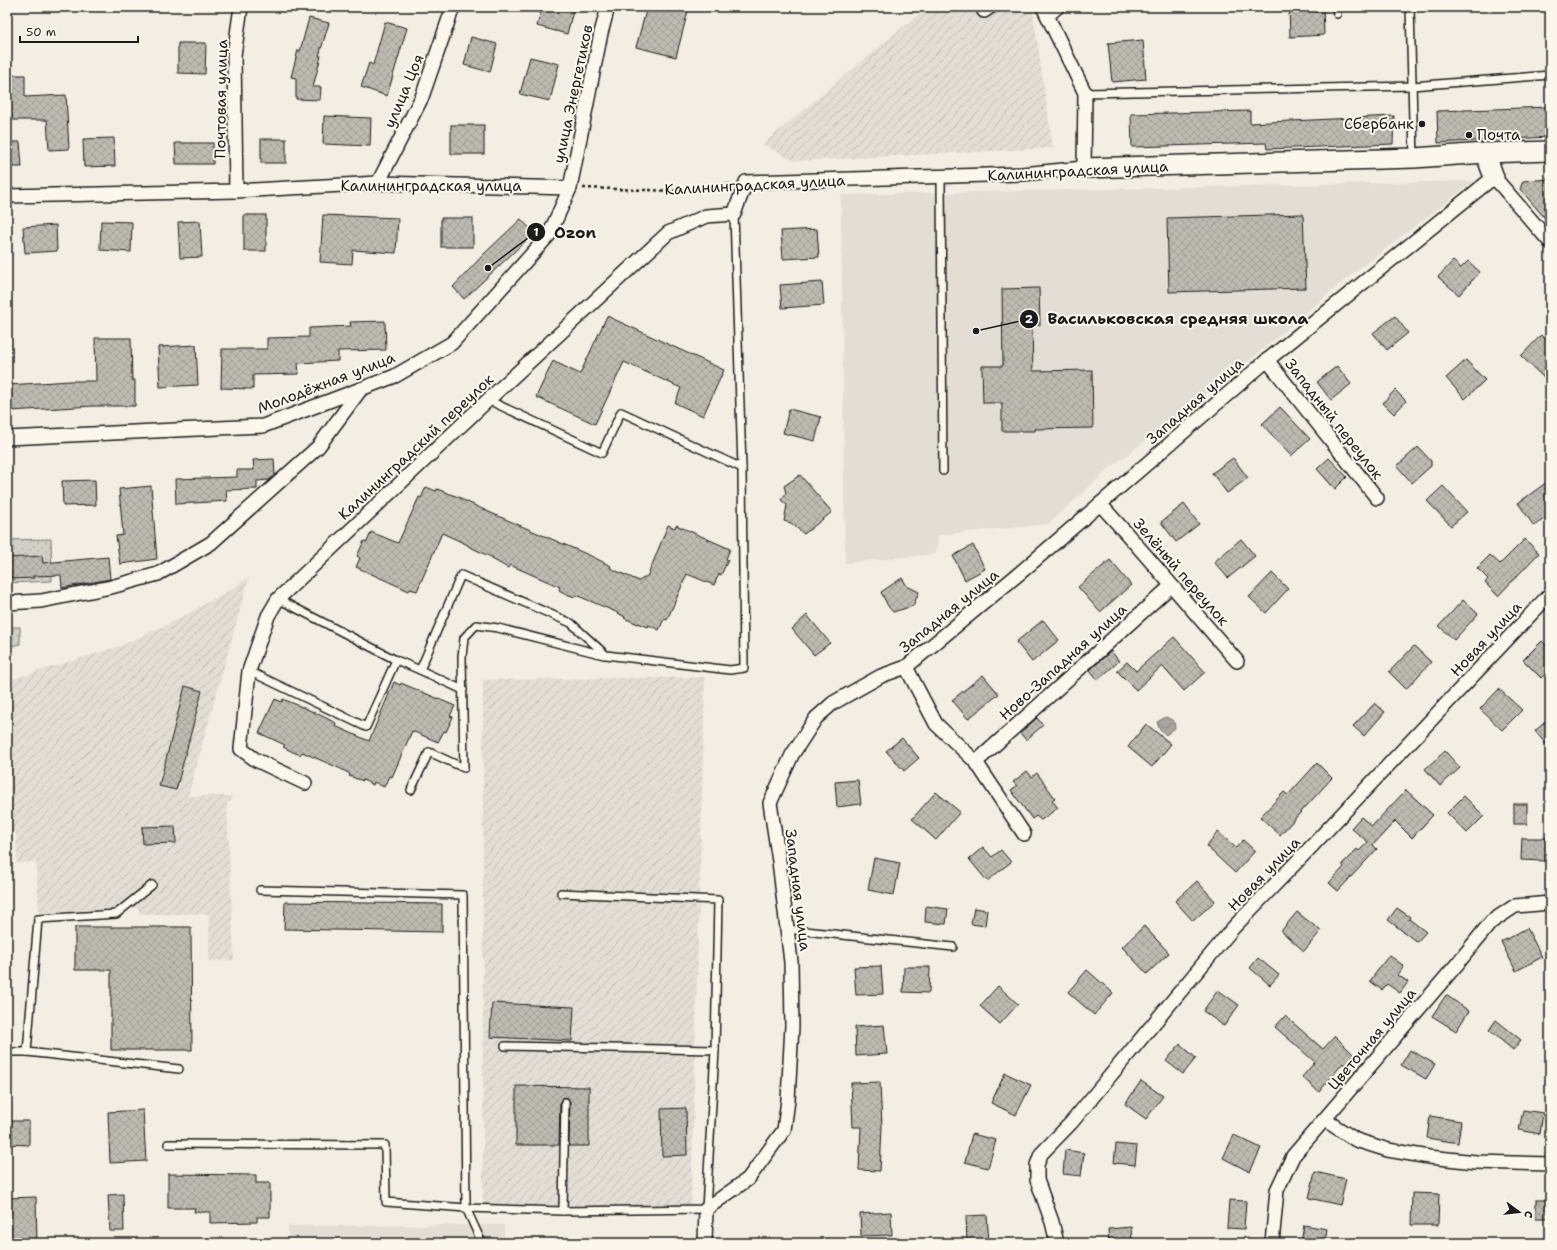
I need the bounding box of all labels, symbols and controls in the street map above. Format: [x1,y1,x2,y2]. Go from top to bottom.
scale bar [20,18,138,44]
street label: улица Энергетиков [549,23,597,165]
text: 50 m [26,24,56,40]
street label: Почтовая улица [210,39,232,159]
street label: улица Цоя [380,51,428,131]
place label: Сбербанк [1344,114,1414,134]
marker: Сбербанк [1417,119,1427,129]
place label: Почта [1477,125,1521,145]
marker: Почта [1464,130,1474,140]
street label: Калининградская улица [987,156,1170,186]
street label: Калининградская улица [664,170,847,200]
street label: Калининградская улица [340,176,522,196]
callout: Ozon [526,218,604,246]
text: Ozon [554,222,596,243]
text: 1 [533,224,539,240]
callout: Васильковская средняя школа [1019,305,1316,333]
text: Васильковская средняя школа [1048,308,1309,329]
text: 2 [1025,311,1034,327]
street label: Молодёжная улица [254,347,398,419]
street label: Западная улица [1142,353,1248,449]
street label: Западный переулок [1281,354,1387,484]
street label: Калининградский переулок [334,370,498,524]
street label: Зелёный переулок [1129,514,1233,630]
street label: Западная улица [895,564,1003,657]
street label: Новая улица [1446,597,1526,681]
street label: Ново-Западная улица [995,599,1132,725]
street label: Западная улица [781,828,815,953]
street label: Новая улица [1224,832,1305,915]
street label: Цветочная улица [1323,983,1421,1094]
north arrow [1499,1192,1539,1232]
text: С [1520,1209,1536,1220]

